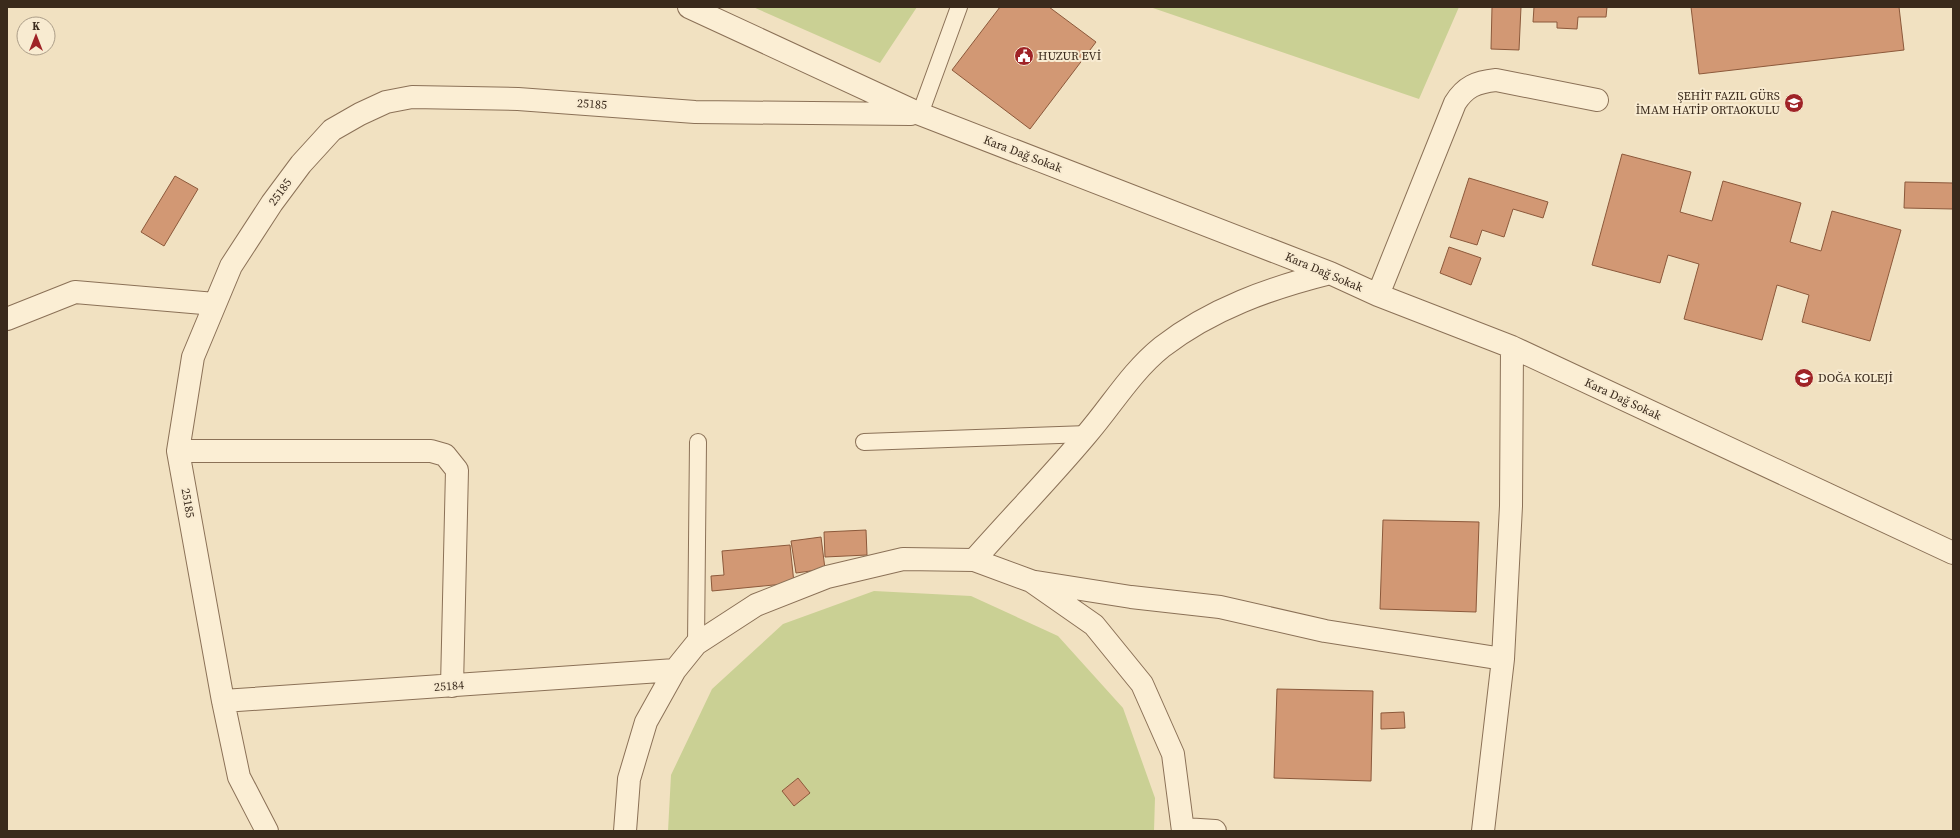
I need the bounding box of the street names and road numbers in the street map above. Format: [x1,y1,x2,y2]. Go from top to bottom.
street label: 25185 [576,95,608,113]
street label: Kara Dağ Sokak [981,132,1065,177]
street label: 25185 [265,175,295,209]
street label: Kara Dağ Sokak [1283,248,1366,296]
street label: Kara Dağ Sokak [1582,374,1664,424]
street label: 25185 [178,487,198,519]
street label: 25184 [433,677,465,695]

